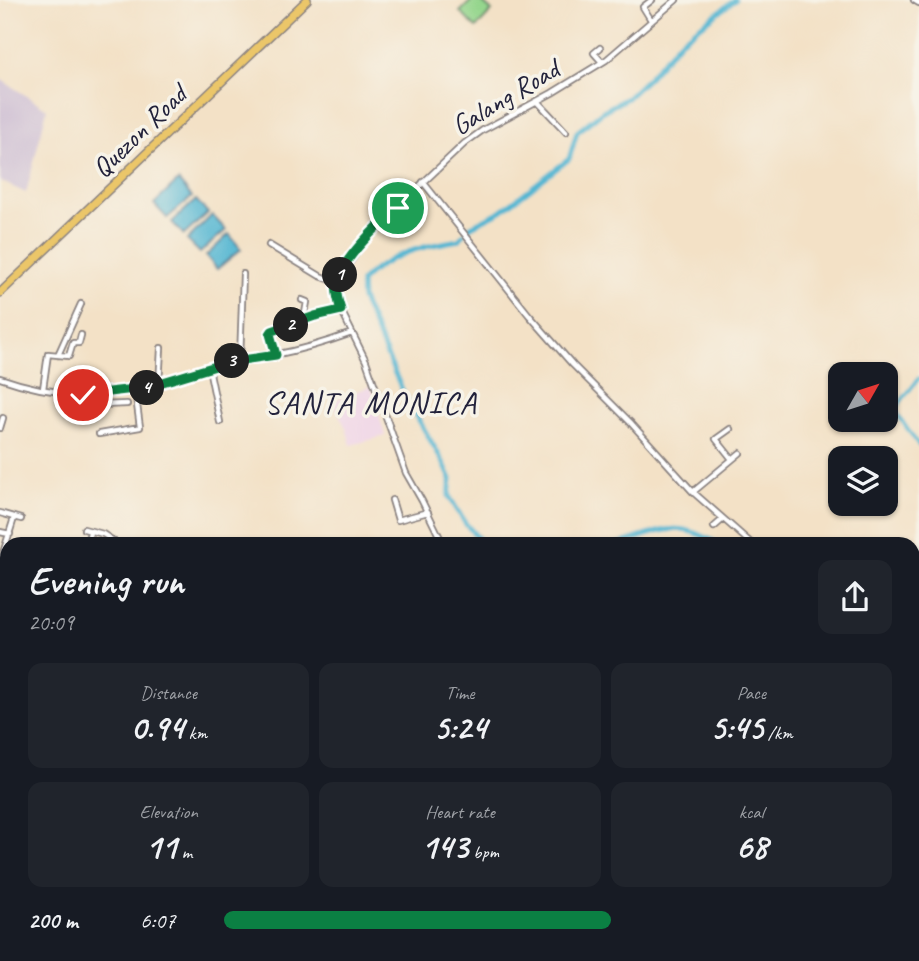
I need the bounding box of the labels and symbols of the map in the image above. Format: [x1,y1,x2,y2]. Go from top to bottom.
street label: Galang Road [445,49,568,143]
street label: Quezon Road [84,74,197,185]
pin [368,178,428,238]
pin: 1 [322,258,358,292]
pin: 2 [274,308,308,342]
pin: 3 [215,344,250,378]
north arrow [828,362,898,432]
pin [53,365,113,425]
pin: 4 [130,370,164,406]
district label: SANTA MONICA [264,382,478,423]

